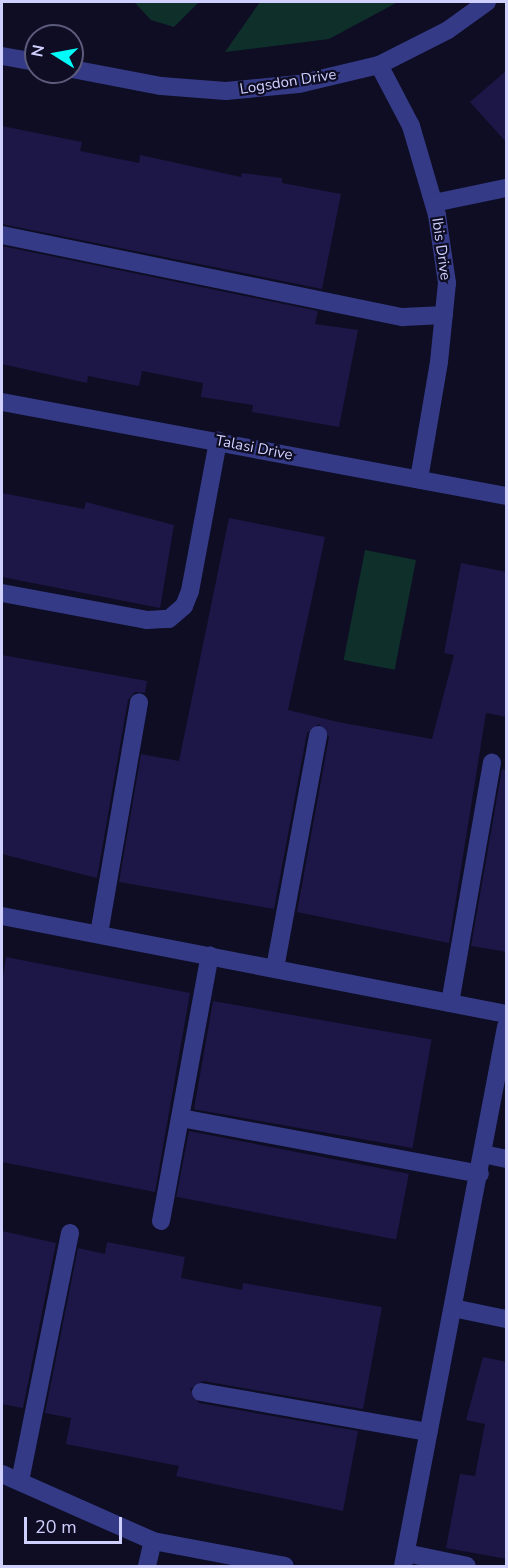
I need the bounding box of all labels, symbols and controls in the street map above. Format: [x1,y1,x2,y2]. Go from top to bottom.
north arrow [24,24,84,84]
text: N [26,43,50,59]
street label: Logsdon Drive [238,65,338,99]
street label: Ibis Drive [428,217,454,281]
street label: Talasi Drive [214,432,294,464]
scale bar [27,1505,124,1543]
text: 20 m [35,1515,77,1539]

